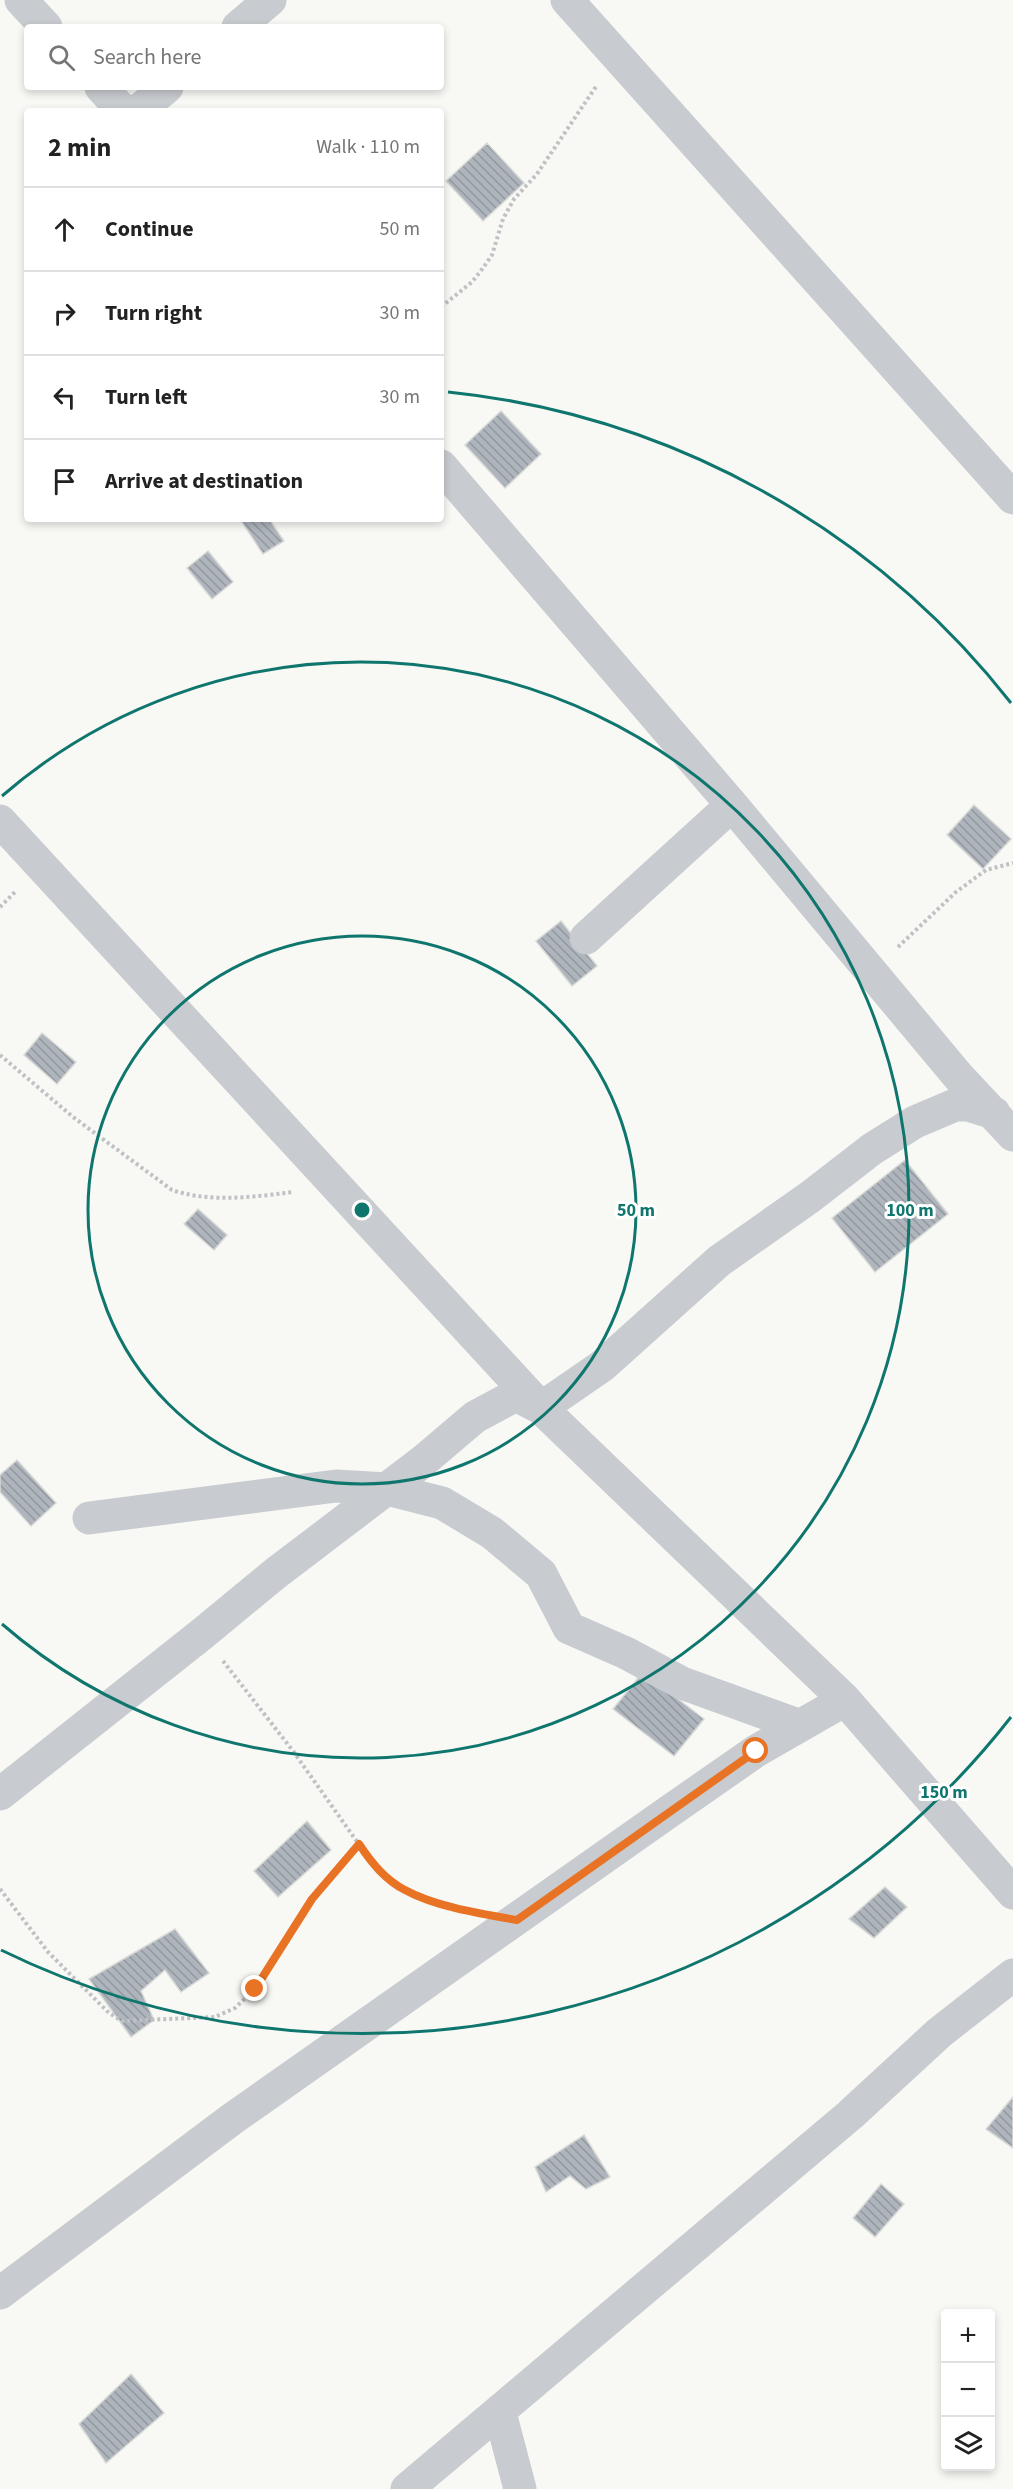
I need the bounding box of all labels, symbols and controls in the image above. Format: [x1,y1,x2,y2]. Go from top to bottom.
search box [24,24,444,90]
icon: search [45,41,78,74]
text: Search here [93,41,201,73]
text: 2 min [48,129,111,166]
text: Walk · 110 m [316,133,420,161]
icon: ahead [48,213,81,246]
text: Continue [105,213,194,245]
text: 50 m [380,215,420,243]
icon: right [48,297,81,330]
text: Turn right [105,297,202,329]
text: 30 m [380,299,420,327]
icon: left [48,381,81,414]
text: Turn left [105,381,187,413]
text: 30 m [380,383,420,411]
icon: arrive [48,465,81,498]
text: Arrive at destination [105,465,303,497]
text: 50 m [617,1198,655,1223]
text: 100 m [886,1198,934,1223]
centre of rings [352,1200,372,1220]
route start [742,1737,768,1763]
text: 150 m [920,1780,968,1805]
route end [241,1975,267,2001]
map controls [941,2309,995,2471]
button: + [941,2309,995,2363]
button: − [941,2363,995,2417]
button: layers [941,2417,995,2471]

